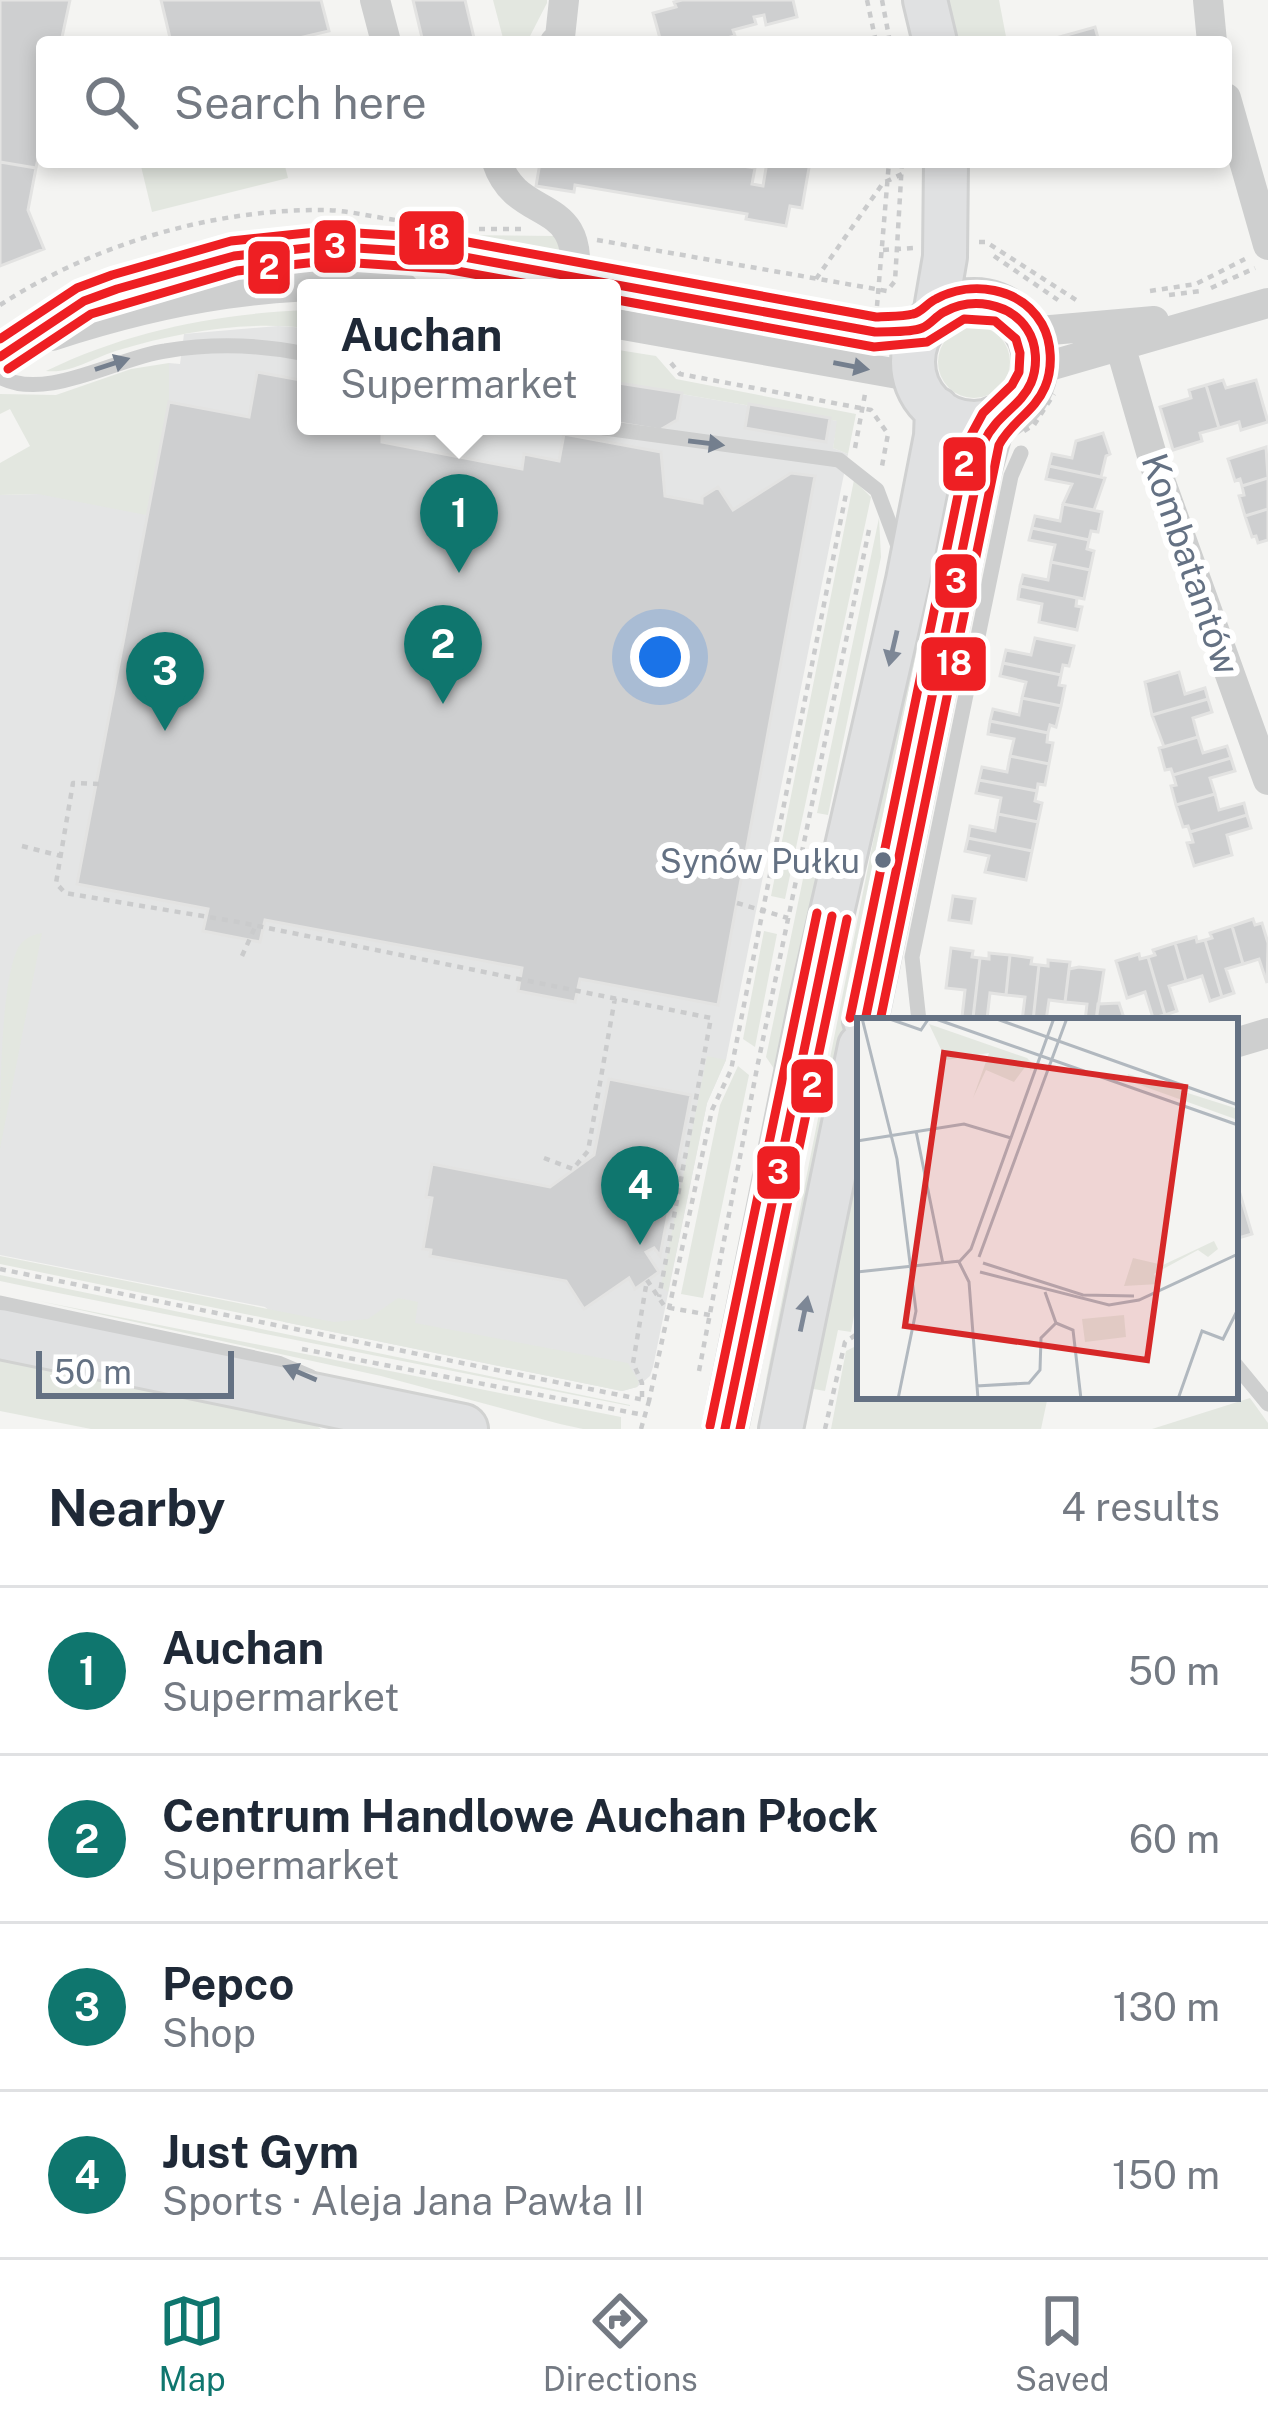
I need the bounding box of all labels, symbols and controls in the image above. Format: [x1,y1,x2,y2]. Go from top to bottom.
search box [36,36,1232,168]
icon: search [78,69,144,135]
text: Search here [174,76,427,129]
line badge: 18 [397,209,466,267]
line badge: 3 [312,218,358,275]
text: 18 [414,218,450,256]
text: 3 [324,227,346,265]
line badge: 2 [246,239,292,296]
text: 2 [259,248,279,286]
popup [297,279,621,435]
text: Auchan [340,308,502,361]
one-way arrow [94,354,130,372]
one-way arrow [833,357,871,375]
text: Supermarket [340,361,578,407]
one-way arrow [687,433,725,452]
line badge: 2 [941,435,988,493]
text: 2 [954,445,974,483]
street label: Kombatantów [1134,448,1248,680]
pin: 1 [420,474,498,573]
line badge: 3 [933,552,979,610]
text: 3 [945,562,967,600]
pin: 2 [404,605,482,704]
your location [630,627,690,687]
one-way arrow [882,630,901,668]
pin: 3 [126,632,204,731]
line badge: 18 [919,635,988,693]
text: 18 [936,644,972,682]
place label: Synów Pułku [660,842,860,880]
marker: Synów Pułku [872,849,894,871]
inset map [857,1018,1238,1399]
line badge: 2 [789,1057,835,1115]
text: 2 [802,1066,822,1104]
line badge: 3 [755,1144,802,1201]
pin: 4 [601,1146,679,1245]
text: 3 [767,1153,789,1191]
one-way arrow [796,1295,815,1333]
scale bar [36,1345,234,1398]
text: 50 m [54,1353,132,1391]
one-way arrow [282,1362,317,1382]
text: Nearby [48,1478,225,1537]
text: 4 results [1061,1484,1220,1530]
text: Auchan [162,1621,324,1674]
text: 1 [79,1648,95,1694]
text: 50 m [1128,1648,1220,1694]
text: Supermarket [162,1674,399,1720]
text: Centrum Handlowe Auchan Płock [162,1789,878,1842]
text: 2 [75,1816,99,1862]
text: 60 m [1129,1816,1220,1862]
text: Supermarket [162,1842,399,1888]
text: Pepco [162,1957,294,2010]
text: 3 [74,1984,100,2030]
text: 130 m [1113,1984,1220,2030]
text: Shop [162,2010,256,2056]
text: Just Gym [162,2125,359,2178]
text: 4 [74,2152,100,2198]
text: 150 m [1112,2152,1220,2198]
text: Sports · Aleja Jana Pawła II [162,2178,645,2224]
tab: Map [159,2288,226,2398]
tab: Directions [543,2288,698,2398]
tab: Saved [1015,2288,1109,2398]

